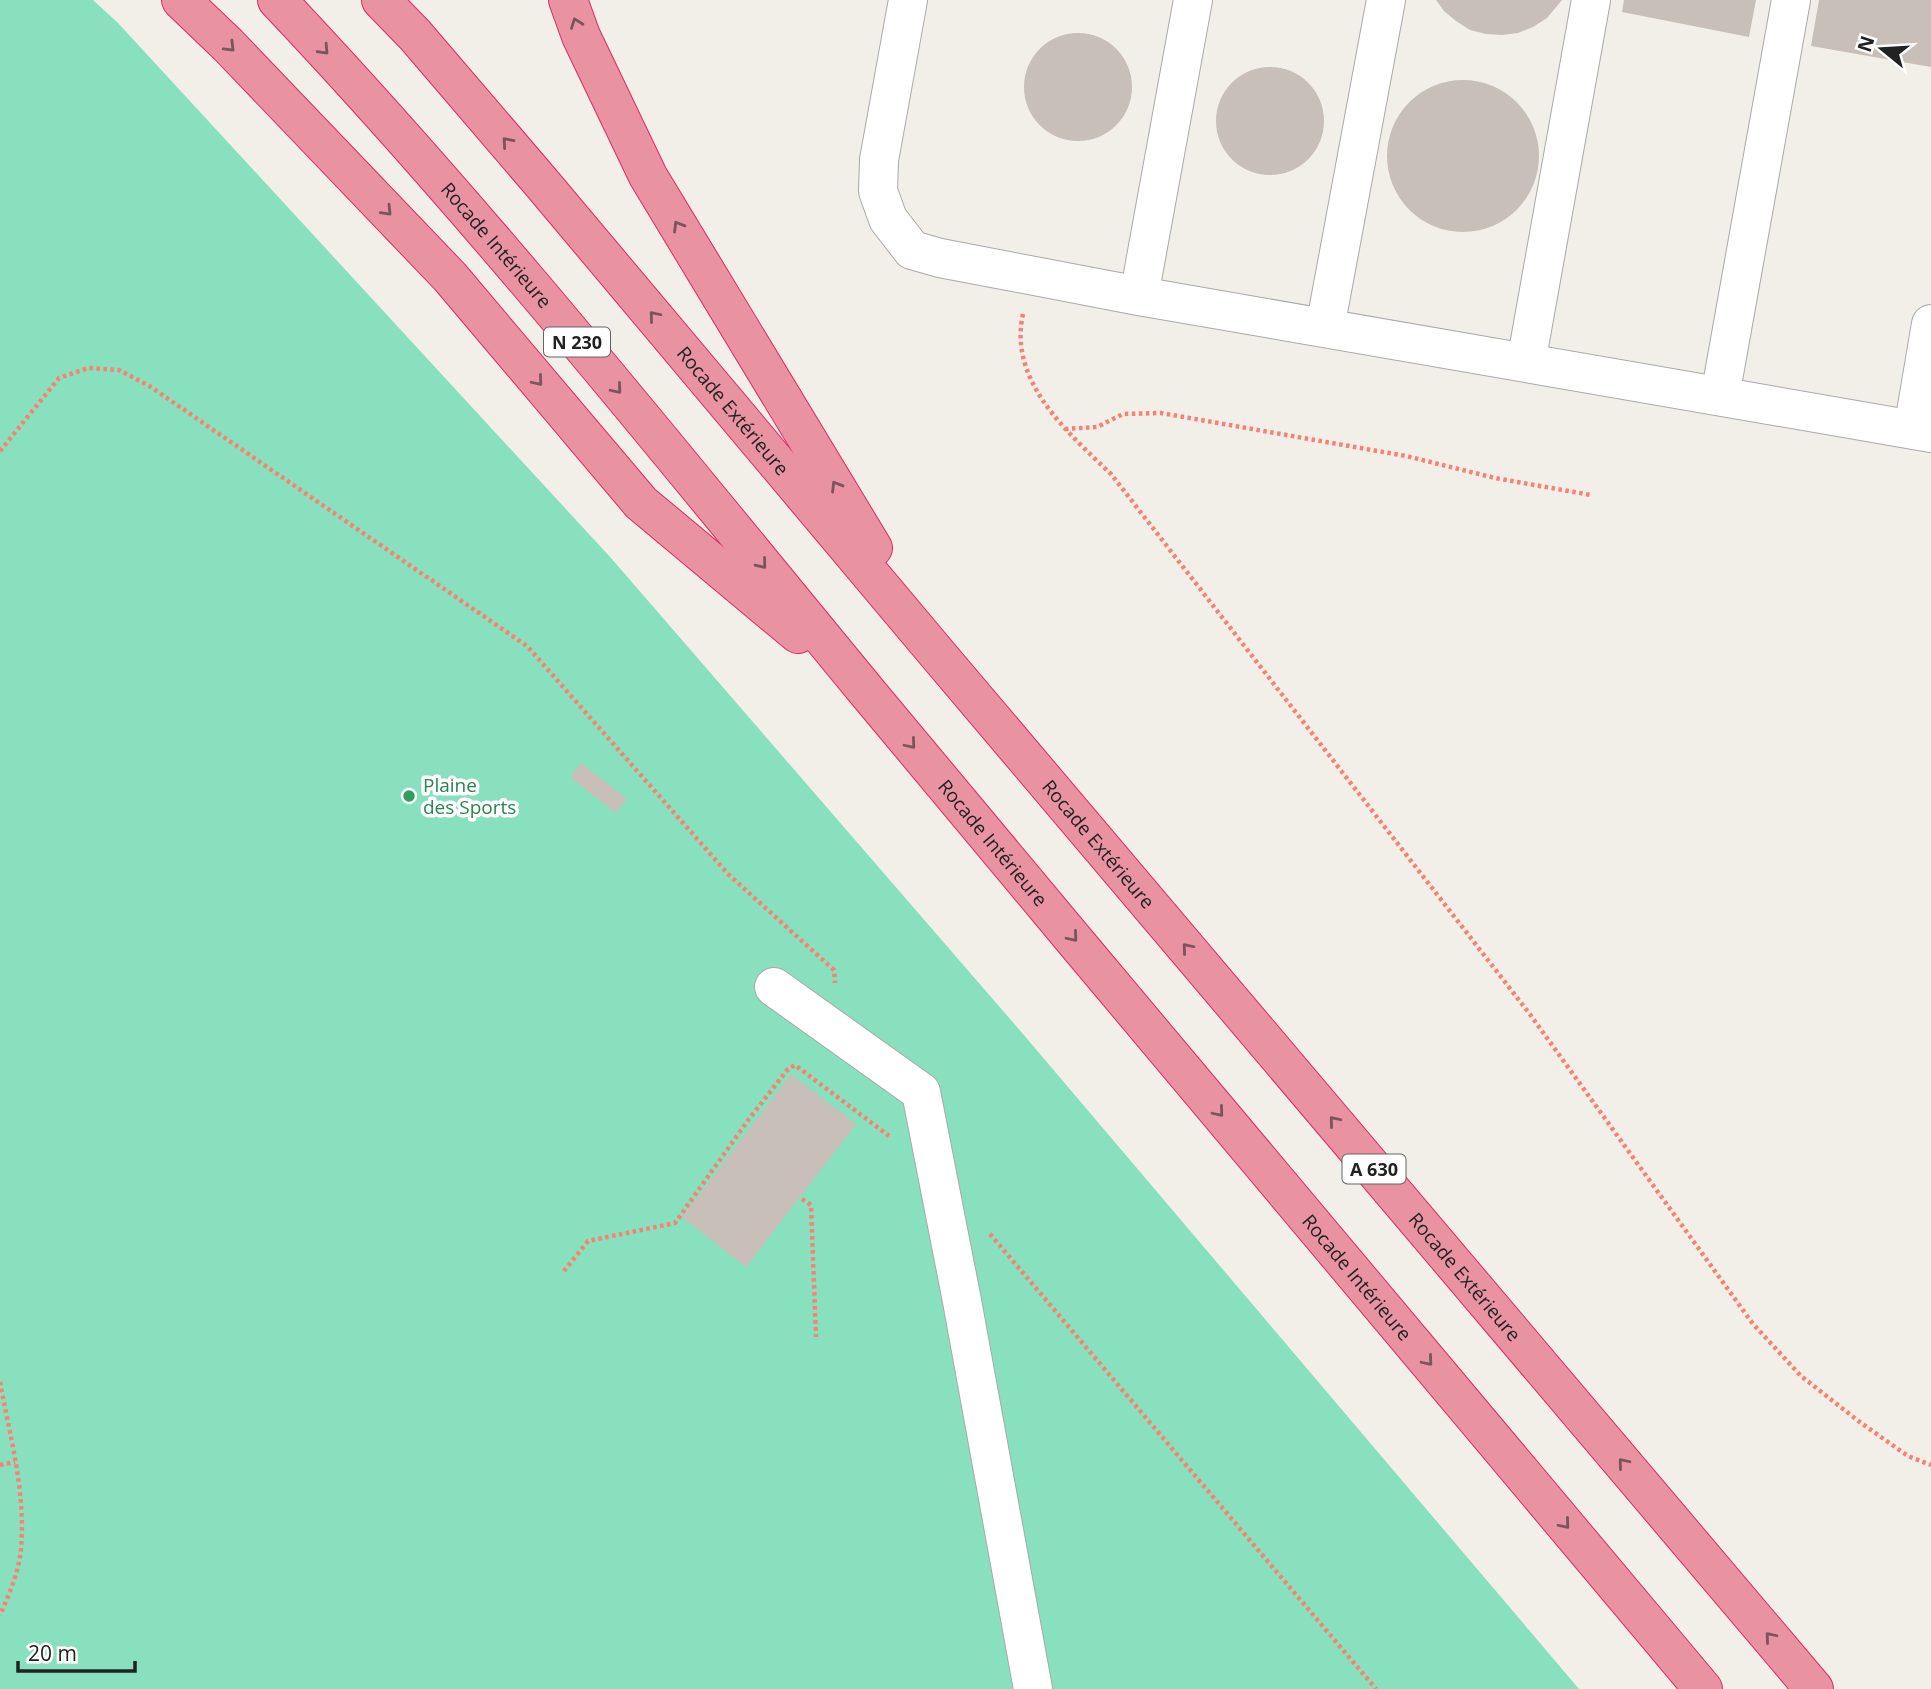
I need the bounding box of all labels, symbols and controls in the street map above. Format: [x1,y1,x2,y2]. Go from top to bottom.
north arrow [1847,14,1917,84]
one-way arrow [571,17,585,29]
text: N [1851,32,1881,55]
one-way arrow [221,39,234,52]
one-way arrow [316,41,328,54]
one-way arrow [503,138,515,151]
street label: Rocade Intérieure [435,177,558,313]
one-way arrow [379,203,392,216]
one-way arrow [674,220,687,233]
one-way arrow [650,312,662,325]
road number: N 230 [544,328,610,356]
street label: Rocade Extérieure [671,341,795,481]
one-way arrow [530,373,542,386]
one-way arrow [608,381,621,393]
one-way arrow [831,481,844,494]
one-way arrow [754,555,766,568]
one-way arrow [903,736,915,749]
place label: Plaine des Sports [423,772,516,820]
street label: Rocade Intérieure [932,774,1053,912]
street label: Rocade Extérieure [1036,774,1161,914]
marker: Plaine des Sports [401,788,417,804]
one-way arrow [1065,929,1077,942]
one-way arrow [1182,943,1195,955]
one-way arrow [1211,1103,1223,1116]
one-way arrow [1330,1117,1342,1130]
road number: A 630 [1342,1154,1406,1184]
street label: Rocade Extérieure [1403,1207,1527,1347]
street label: Rocade Intérieure [1296,1209,1418,1346]
one-way arrow [1420,1353,1432,1366]
one-way arrow [1619,1459,1631,1472]
one-way arrow [1557,1516,1569,1529]
scale bar [18,1630,135,1674]
one-way arrow [1766,1632,1778,1645]
text: 20 m [28,1639,77,1667]

